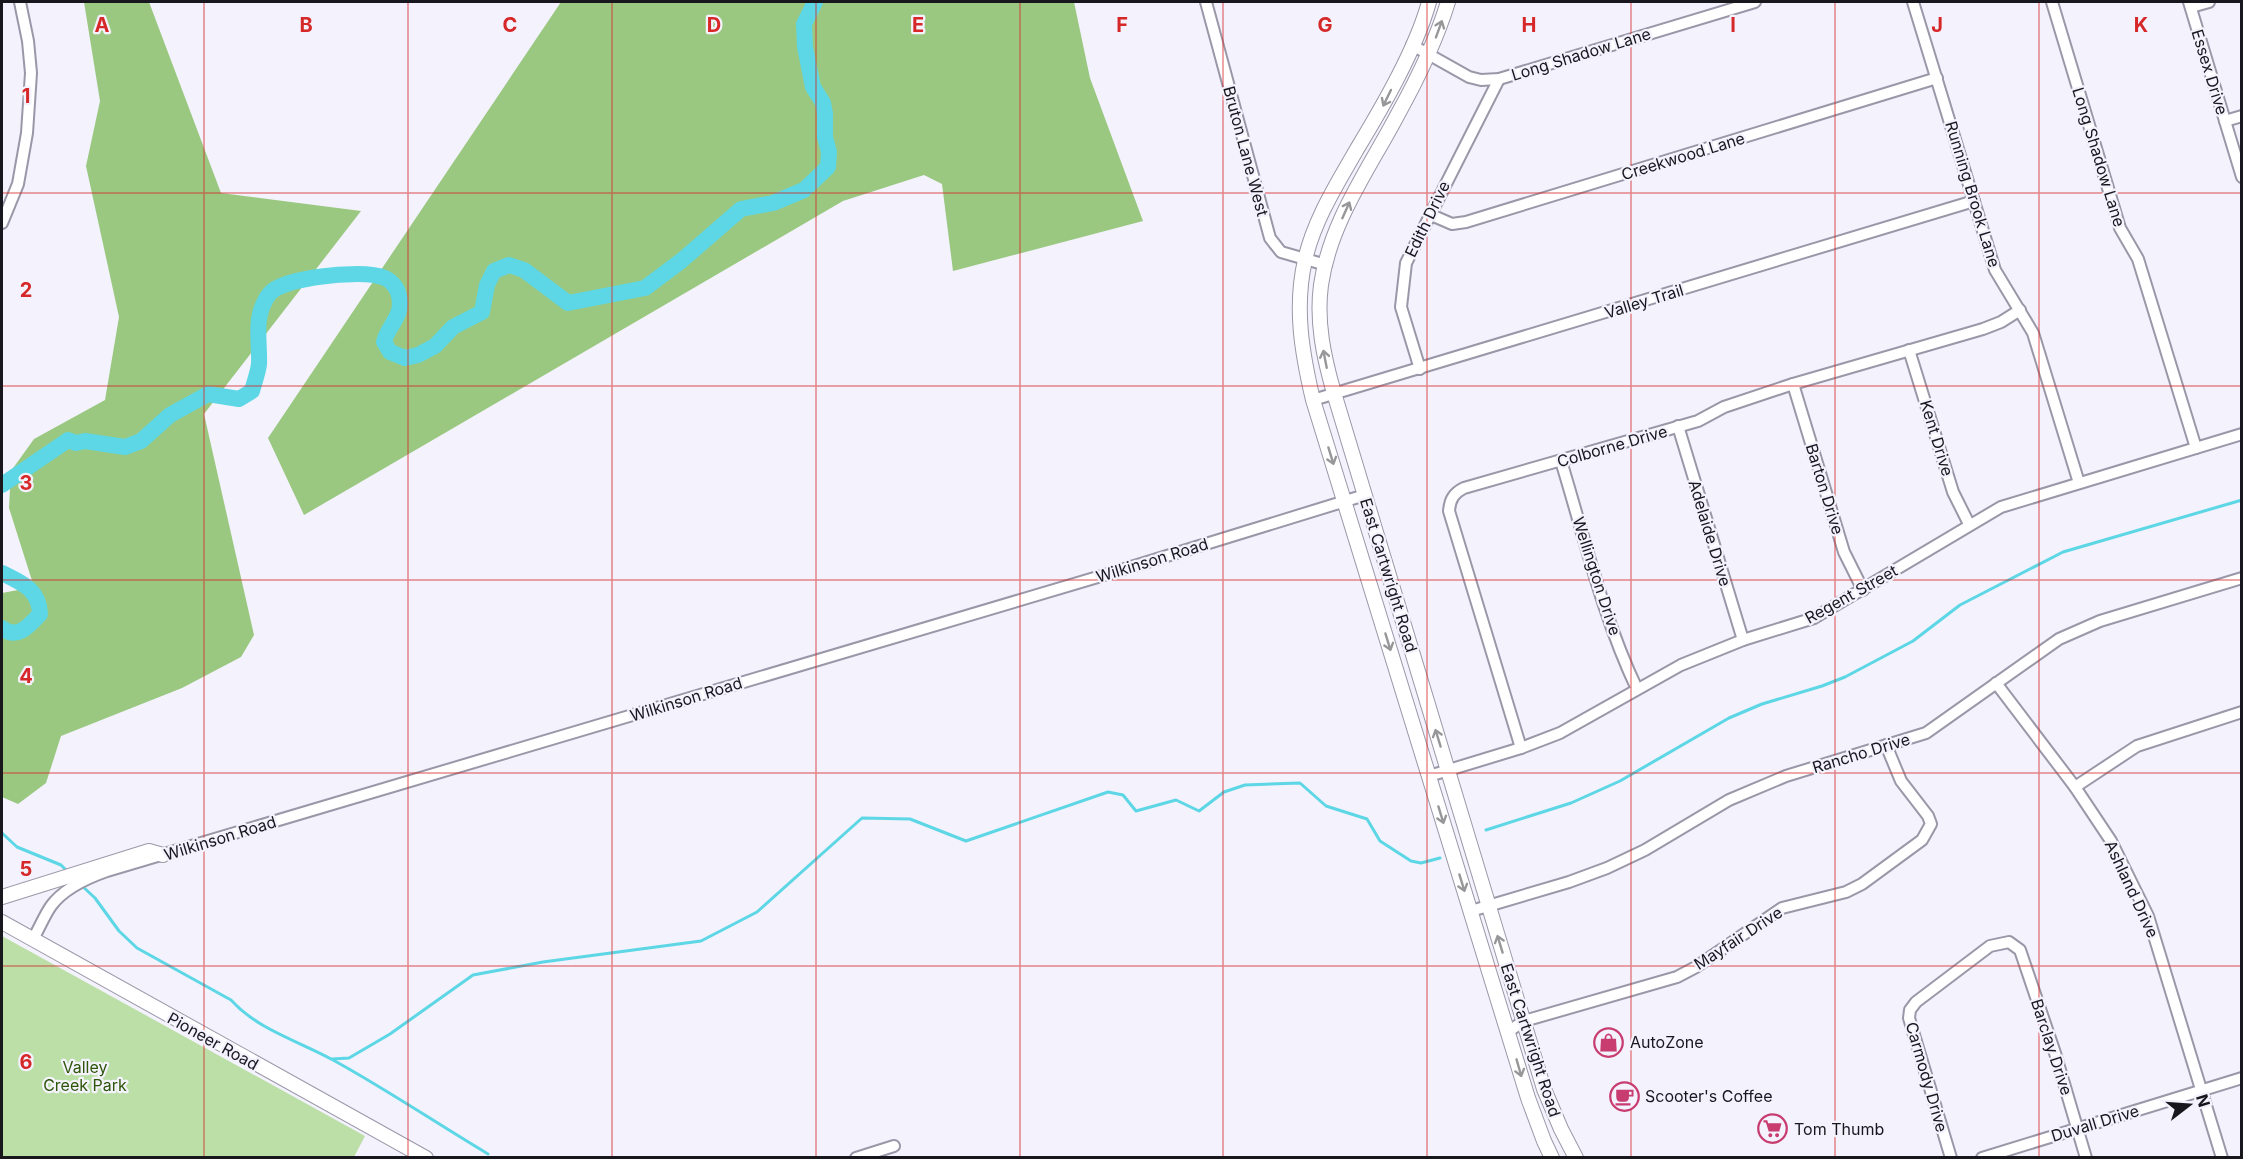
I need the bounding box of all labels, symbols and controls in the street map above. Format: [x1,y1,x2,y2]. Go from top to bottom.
text: A [95,13,110,37]
text: B [299,13,313,37]
text: C [503,13,517,37]
text: D [707,13,721,37]
text: E [912,13,924,37]
text: F [1116,13,1128,37]
text: G [1317,13,1333,37]
text: H [1522,13,1536,37]
text: I [1730,13,1736,37]
text: J [1931,13,1943,37]
text: K [2134,13,2148,37]
one-way arrow [1434,20,1445,39]
street label: Long Shadow Lane [1509,23,1653,85]
street label: Essex Drive [2188,27,2232,117]
text: 1 [22,84,30,108]
street label: Bruton Lane West [1219,84,1273,218]
street label: Long Shadow Lane [2068,85,2130,229]
one-way arrow [1380,88,1392,106]
street label: Running Brook Lane [1941,118,2005,270]
street label: Creekwood Lane [1619,128,1747,184]
street label: Edith Drive [1400,178,1454,260]
one-way arrow [1340,201,1352,219]
text: 2 [20,278,32,302]
street label: Valley Trail [1602,279,1686,323]
one-way arrow [1319,349,1330,369]
street label: Kent Drive [1916,398,1958,478]
street label: Colborne Drive [1555,421,1669,471]
street label: Barton Drive [1802,441,1848,537]
one-way arrow [1326,446,1337,465]
text: 3 [20,471,32,495]
street label: Adelaide Drive [1684,477,1736,589]
street label: East Cartwright Road [1356,496,1422,654]
street label: Wellington Drive [1568,514,1626,638]
street label: Wilkinson Road [1094,533,1210,587]
street label: Regent Street [1801,560,1901,628]
one-way arrow [1383,632,1394,651]
text: 4 [19,664,33,688]
street label: Wilkinson Road [628,672,744,726]
one-way arrow [1432,729,1443,748]
street label: Rancho Drive [1810,729,1912,777]
one-way arrow [1436,805,1447,824]
street label: Wilkinson Road [162,811,278,865]
street label: Ashland Drive [2101,837,2163,941]
text: 5 [20,857,32,881]
one-way arrow [1457,873,1468,892]
street label: Mayfair Drive [1690,902,1786,974]
one-way arrow [1494,935,1505,954]
street label: East Cartwright Road [1497,961,1565,1119]
street label: Barclay Drive [2027,996,2077,1098]
street label: Pioneer Road [164,1008,262,1074]
street label: Carmody Drive [1902,1020,1952,1134]
shop icon: AutoZone [1593,1026,1625,1058]
place label: AutoZone [1630,1032,1704,1052]
text: 6 [20,1050,33,1074]
park label: Valley Creek Park [43,1057,127,1095]
one-way arrow [1514,1058,1525,1077]
north arrow [2159,1075,2219,1135]
cafe icon: Scooter's Coffee [1608,1080,1640,1112]
place label: Scooter's Coffee [1645,1086,1772,1106]
text: N [2192,1092,2215,1109]
street label: Duvall Drive [2049,1100,2141,1146]
supermarket icon: Tom Thumb [1757,1113,1789,1145]
place label: Tom Thumb [1794,1119,1884,1139]

